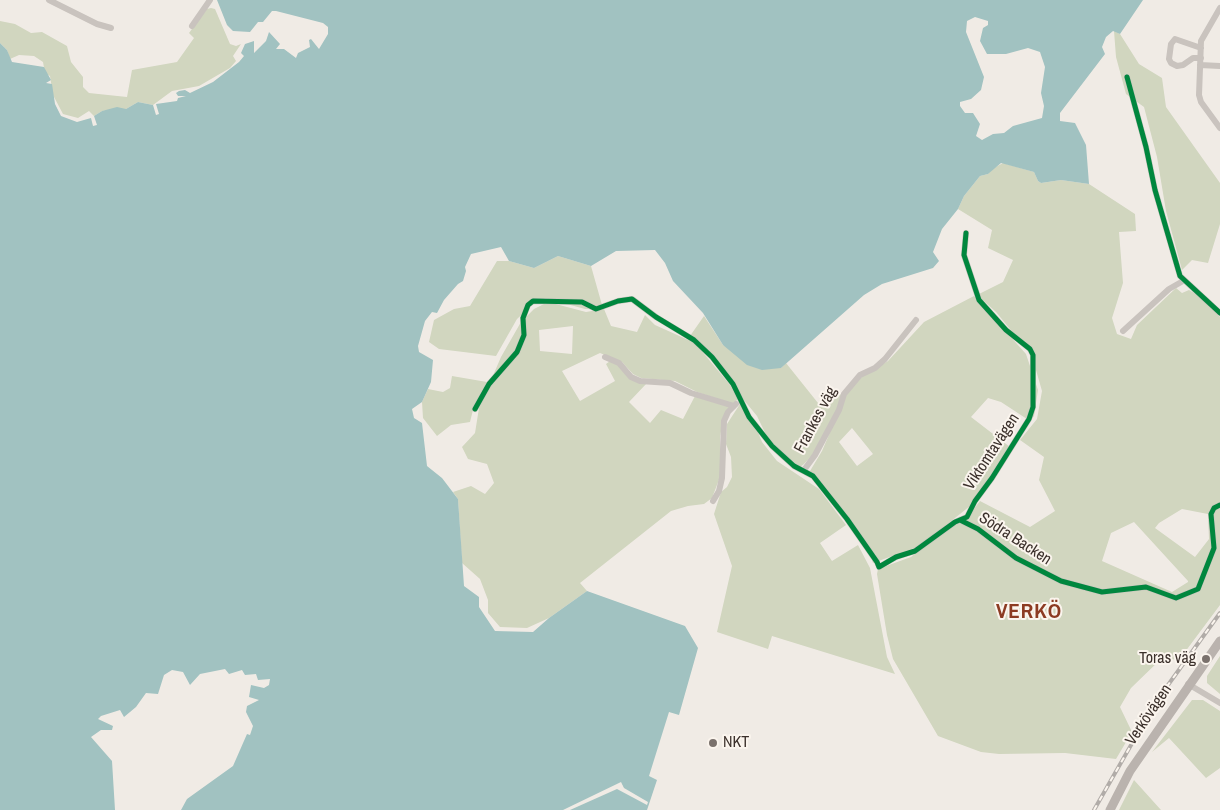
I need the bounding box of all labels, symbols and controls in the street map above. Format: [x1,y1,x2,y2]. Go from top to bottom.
street label: Frankes väg [791,384,841,456]
street label: Viktomtavägen [960,410,1024,494]
street label: Södra Backen [975,509,1055,569]
district label: VERKÖ [995,599,1063,625]
place label: Toras väg [1139,649,1196,669]
marker: Toras väg [1200,653,1212,665]
street label: Verkövägen [1122,681,1176,749]
place label: NKT [723,733,749,753]
marker: NKT [707,737,719,749]

